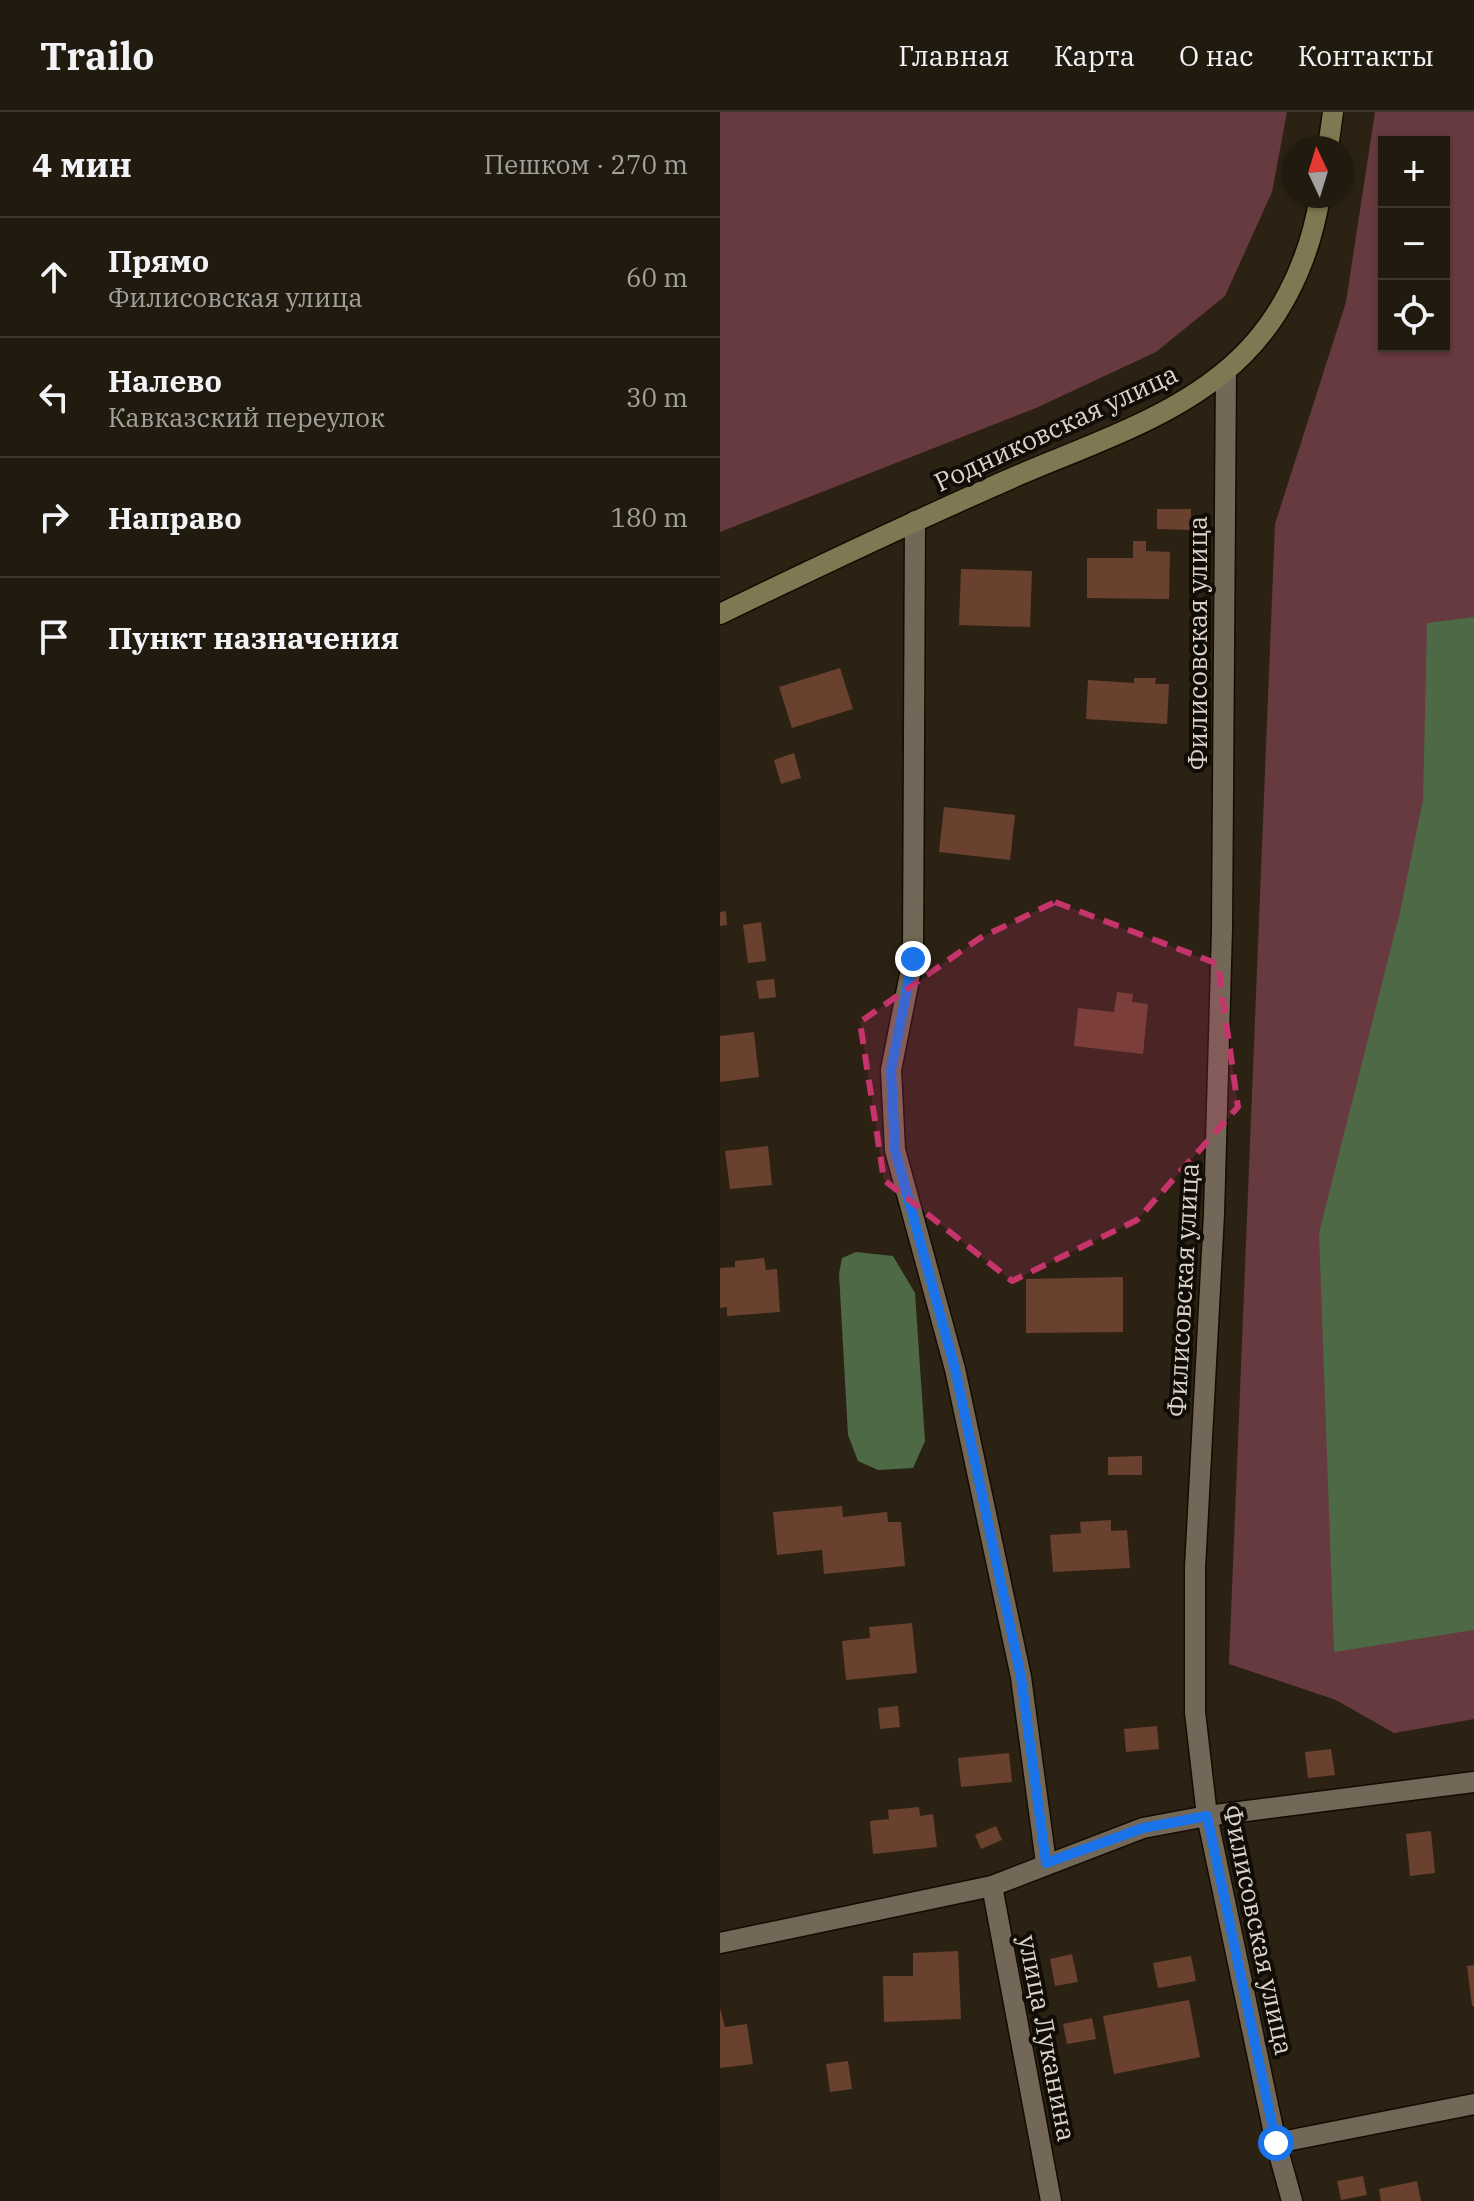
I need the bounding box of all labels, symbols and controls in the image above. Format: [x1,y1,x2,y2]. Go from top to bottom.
text: Trailo [40,31,154,80]
text: Главная [898,37,1010,74]
text: Карта [1054,37,1135,74]
text: О нас [1179,37,1254,74]
text: Контакты [1298,37,1434,74]
north arrow [1282,136,1354,208]
map controls [1378,136,1450,352]
button: + [1378,136,1450,208]
text: 4 мин [32,142,132,186]
text: Пешком · 270 m [484,147,688,181]
button: − [1378,208,1450,280]
text: Прямо [108,241,209,280]
icon: ahead [32,255,76,299]
text: 60 m [626,260,688,294]
text: Филисовская улица [108,280,363,314]
button: locate [1378,280,1450,352]
street label: Родниковская улица [928,356,1183,499]
text: Налево [108,361,222,400]
icon: left [32,375,76,419]
text: 30 m [626,380,688,414]
text: Кавказский переулок [108,400,385,434]
icon: right [32,495,76,539]
text: Направо [108,498,242,537]
text: 180 m [610,500,688,534]
street label: Филисовская улица [1180,516,1214,770]
icon: arrive [32,615,76,659]
text: Пункт назначения [108,618,399,657]
route end [895,941,931,977]
street label: Филисовская улица [1158,1162,1206,1418]
street label: Филисовская улица [1216,1802,1302,2058]
street label: улица Луканина [1011,1932,1085,2144]
route start [1258,2125,1294,2161]

